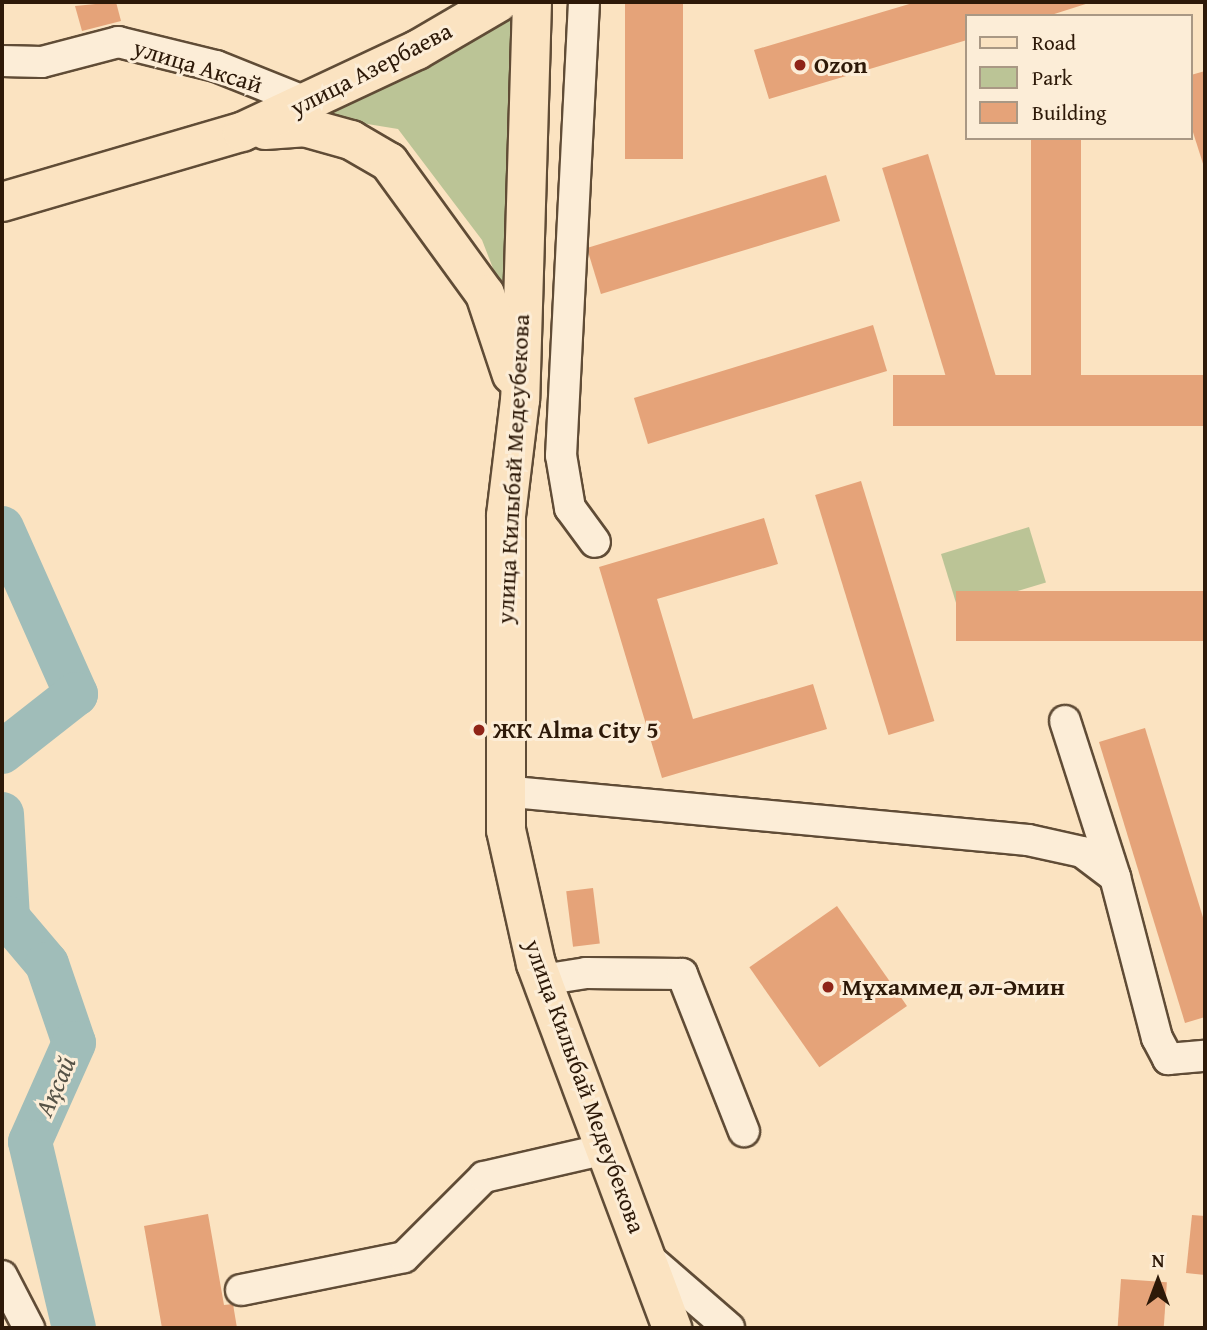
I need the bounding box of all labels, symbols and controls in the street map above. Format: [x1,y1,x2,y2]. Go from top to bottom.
legend [965,14,1193,140]
street label: улица Азербаева [285,16,457,122]
text: Road [1032,27,1076,58]
street label: улица Аксай [130,33,266,99]
place label: Ozon [814,51,867,79]
marker: Ozon [792,57,808,73]
text: Park [1032,62,1073,93]
text: Building [1032,97,1106,128]
street label: улица Килыбай Медеубекова [490,313,536,625]
place label: ЖК Alma City 5 [493,716,659,744]
marker: ЖК Alma City 5 [471,722,487,738]
street label: улица Килыбай Медеубекова [518,935,652,1237]
place label: Мұхаммед әл-Әмин [842,973,1065,1001]
marker: Мұхаммед әл-Әмин [820,979,836,995]
water label: Ақсай [28,1051,82,1121]
north arrow [1123,1246,1193,1316]
text: N [1152,1246,1164,1274]

